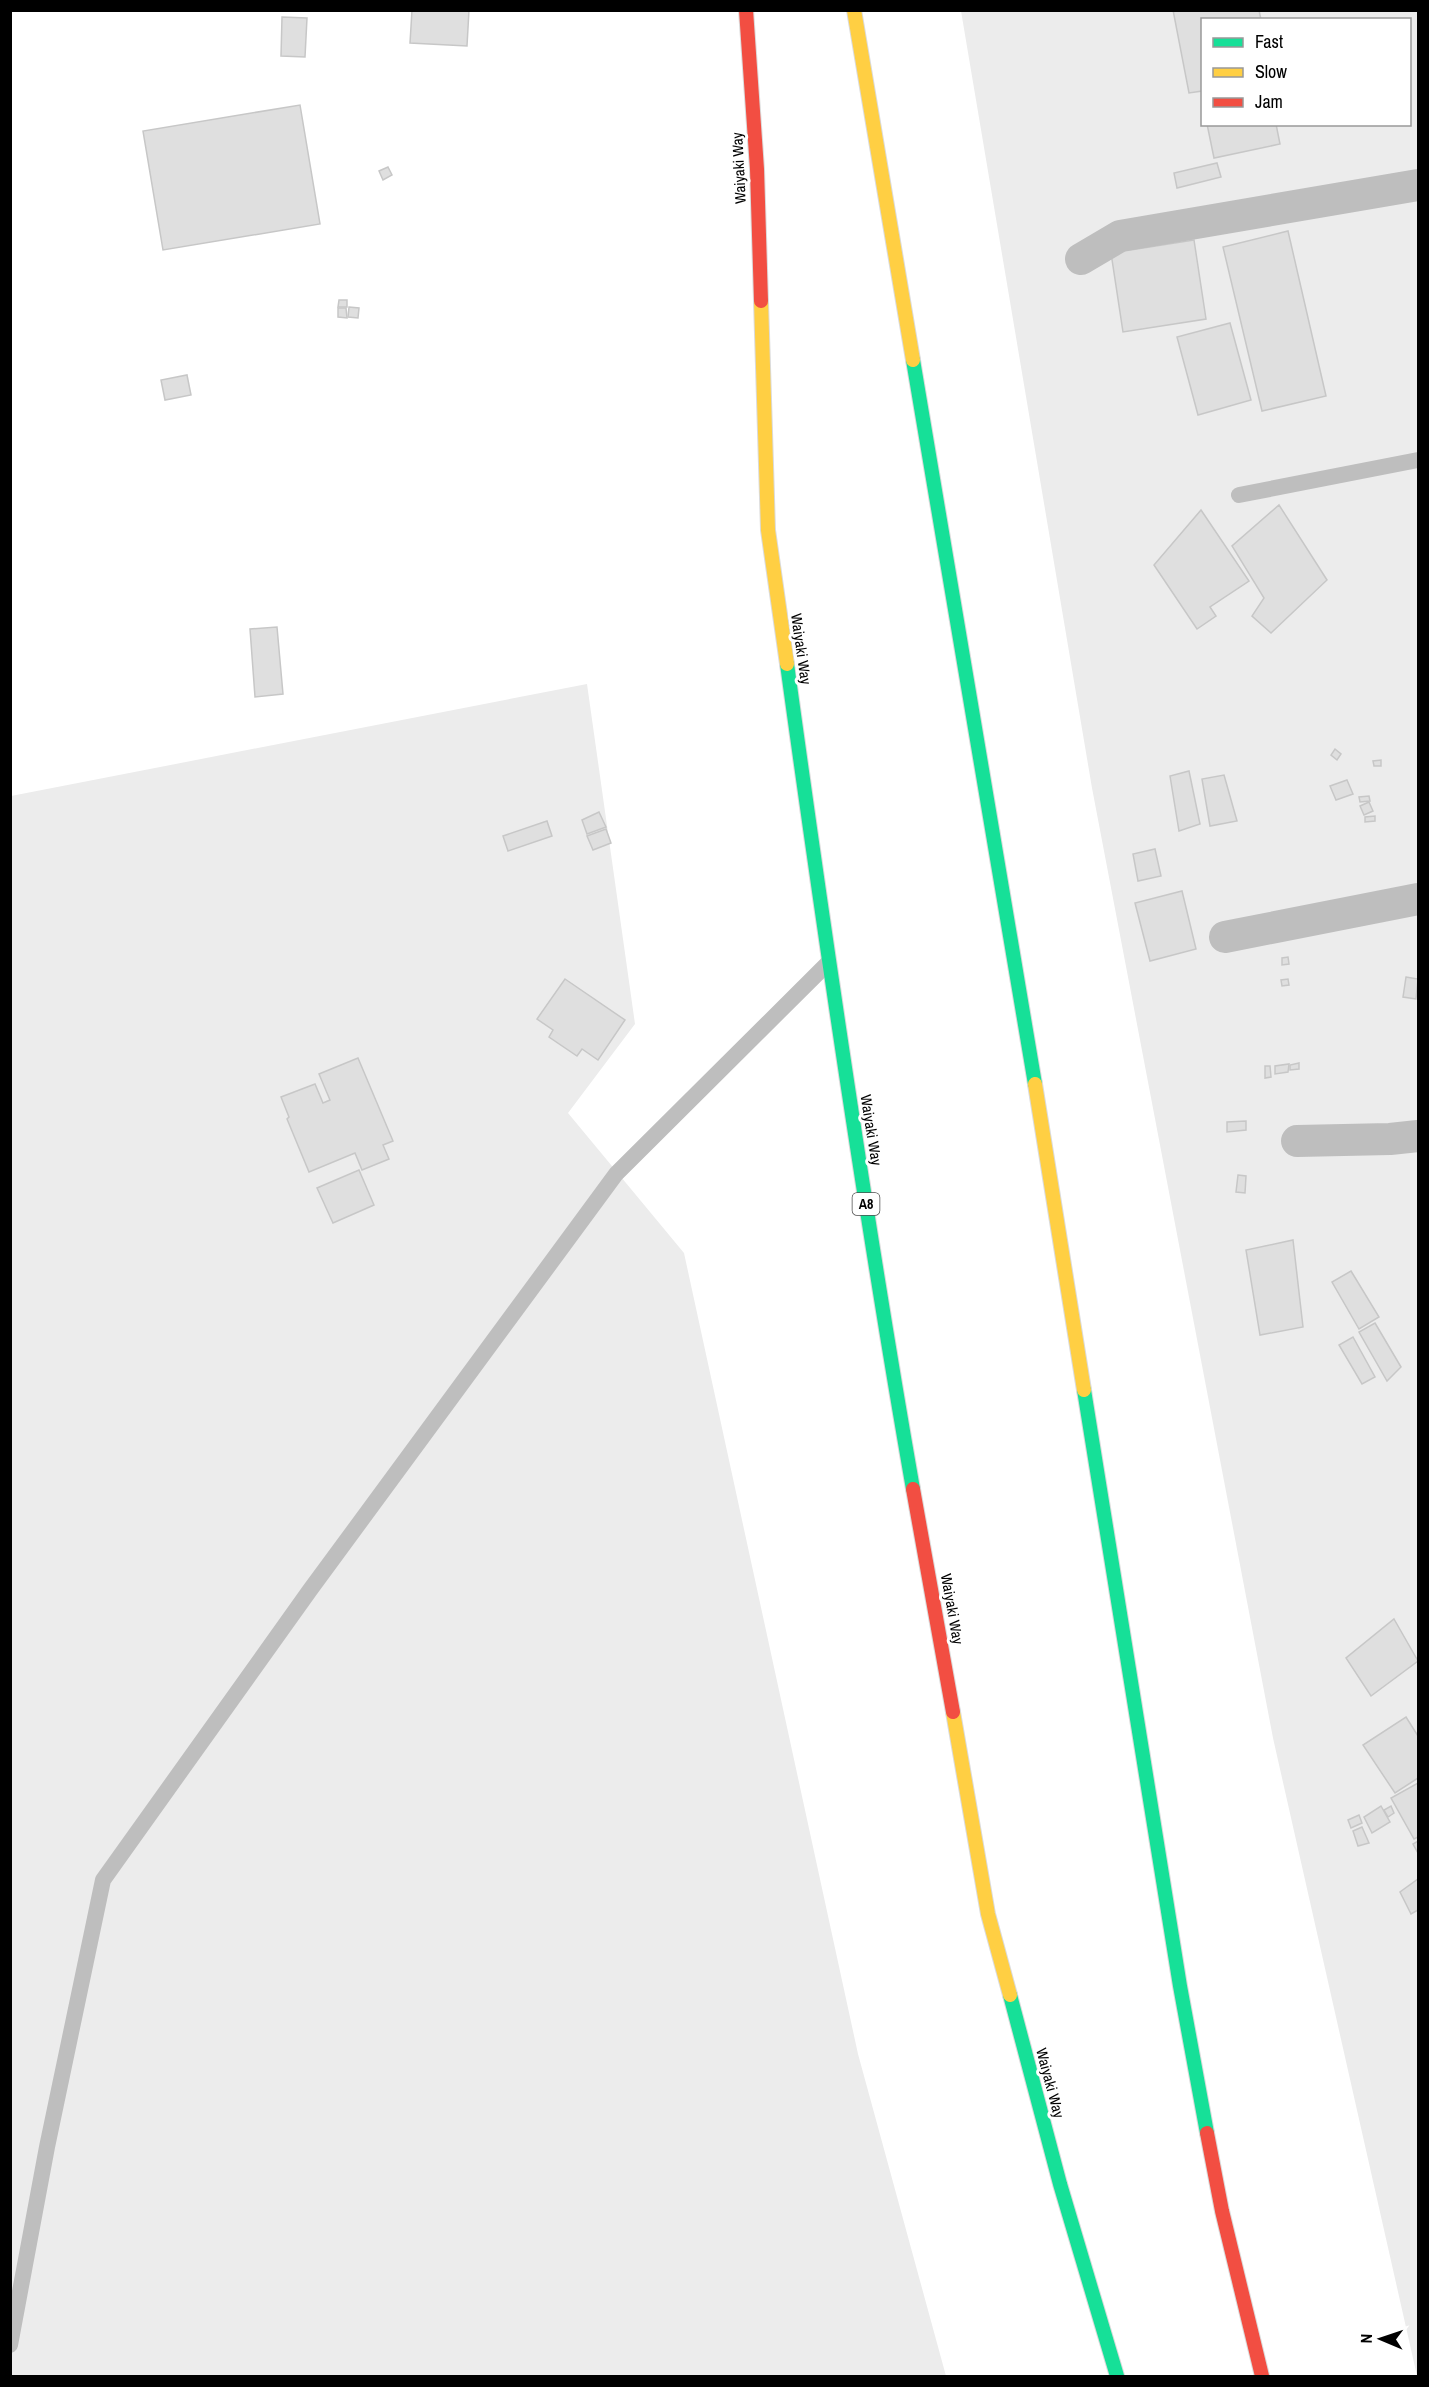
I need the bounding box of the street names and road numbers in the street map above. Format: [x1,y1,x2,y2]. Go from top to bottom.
street label: Waiyaki Way [726,131,751,204]
street label: Waiyaki Way [786,612,817,687]
street label: Waiyaki Way [856,1093,888,1168]
road number: A8 [852,1193,880,1215]
street label: Waiyaki Way [936,1572,969,1647]
street label: Waiyaki Way [1031,2046,1070,2121]

